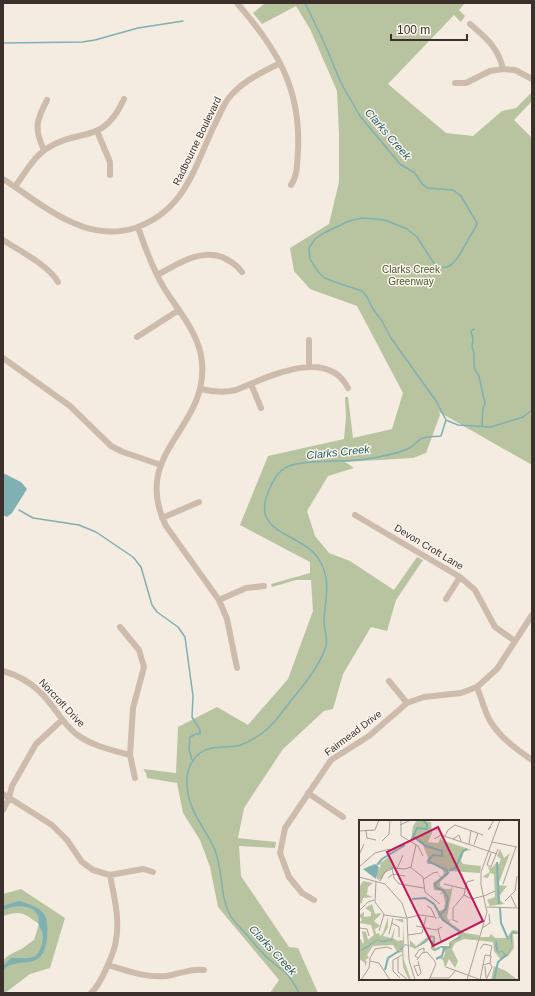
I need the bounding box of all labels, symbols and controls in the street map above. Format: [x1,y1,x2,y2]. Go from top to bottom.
scale bar [391,16,467,42]
text: 100 m [397,23,430,37]
street label: Radbourne Boulevard [171,95,223,187]
water label: Clarks Creek [363,106,414,162]
park label: Clarks Creek Greenway [382,264,441,287]
water label: Clarks Creek [306,443,371,461]
street label: Devon Croft Lane [393,522,466,572]
street label: Norcroft Drive [37,677,87,730]
street label: Fairmead Drive [322,708,384,758]
inset map [359,820,519,980]
water label: Clarks Creek [247,923,299,978]

